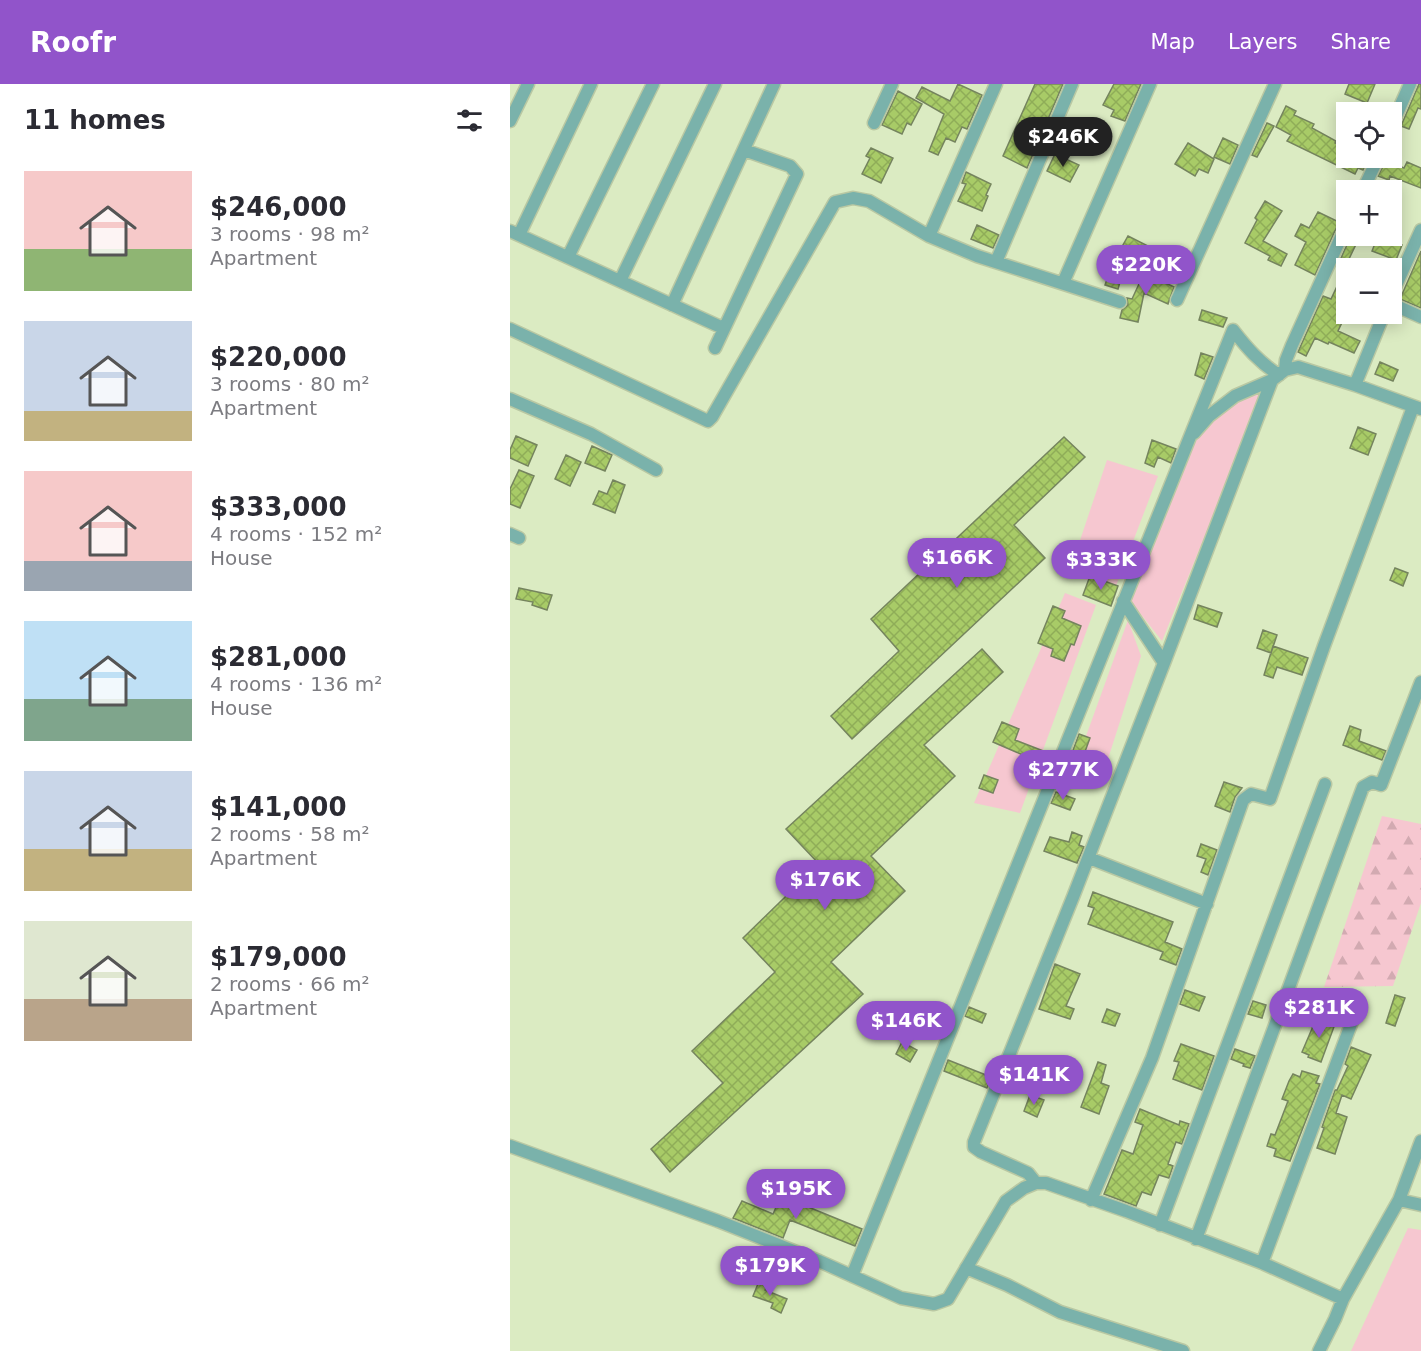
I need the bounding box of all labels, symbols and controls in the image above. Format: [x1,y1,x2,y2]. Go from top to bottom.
text: Roofr [30,26,116,59]
text: Map [1151,30,1195,54]
text: Layers [1228,30,1297,54]
text: Share [1330,30,1391,54]
map controls [1336,102,1402,324]
button: locate [1336,102,1402,168]
icon: filters [453,104,486,137]
text: 11 homes [24,105,166,135]
pin: $246K [1021,117,1105,168]
text: $246K [1027,124,1099,148]
button: + [1336,180,1402,246]
text: $246,000 [210,192,347,222]
icon: home [72,195,144,267]
text: 3 rooms · 98 m² [210,222,370,246]
pin: $220K [1104,245,1188,296]
text: Apartment [210,246,317,270]
text: $220K [1110,252,1182,276]
button: − [1336,258,1402,324]
text: $220,000 [210,342,347,372]
icon: home [72,345,144,417]
text: 3 rooms · 80 m² [210,372,370,396]
text: Apartment [210,396,317,420]
text: $333,000 [210,492,347,522]
icon: home [72,495,144,567]
text: 4 rooms · 152 m² [210,522,382,546]
pin: $166K [915,538,999,589]
pin: $333K [1059,540,1143,591]
text: $166K [921,545,993,569]
text: House [210,546,273,570]
text: $333K [1065,547,1137,571]
text: $281,000 [210,642,347,672]
icon: home [72,645,144,717]
text: 4 rooms · 136 m² [210,672,382,696]
text: House [210,696,273,720]
pin: $277K [1021,750,1105,801]
text: $277K [1027,757,1099,781]
text: $141,000 [210,792,347,822]
icon: home [72,795,144,867]
text: 2 rooms · 58 m² [210,822,370,846]
text: Apartment [210,846,317,870]
pin: $176K [783,860,867,911]
text: $176K [789,867,861,891]
text: $179,000 [210,942,347,972]
icon: home [72,945,144,1017]
text: 2 rooms · 66 m² [210,972,370,996]
pin: $281K [1277,988,1361,1039]
text: $281K [1283,995,1355,1019]
text: Apartment [210,996,317,1020]
pin: $146K [864,1001,948,1052]
text: $146K [870,1008,942,1032]
pin: $141K [992,1055,1076,1106]
text: $141K [998,1062,1070,1086]
pin: $195K [754,1169,838,1220]
text: $195K [760,1176,832,1200]
pin: $179K [728,1246,812,1297]
text: $179K [734,1253,806,1277]

